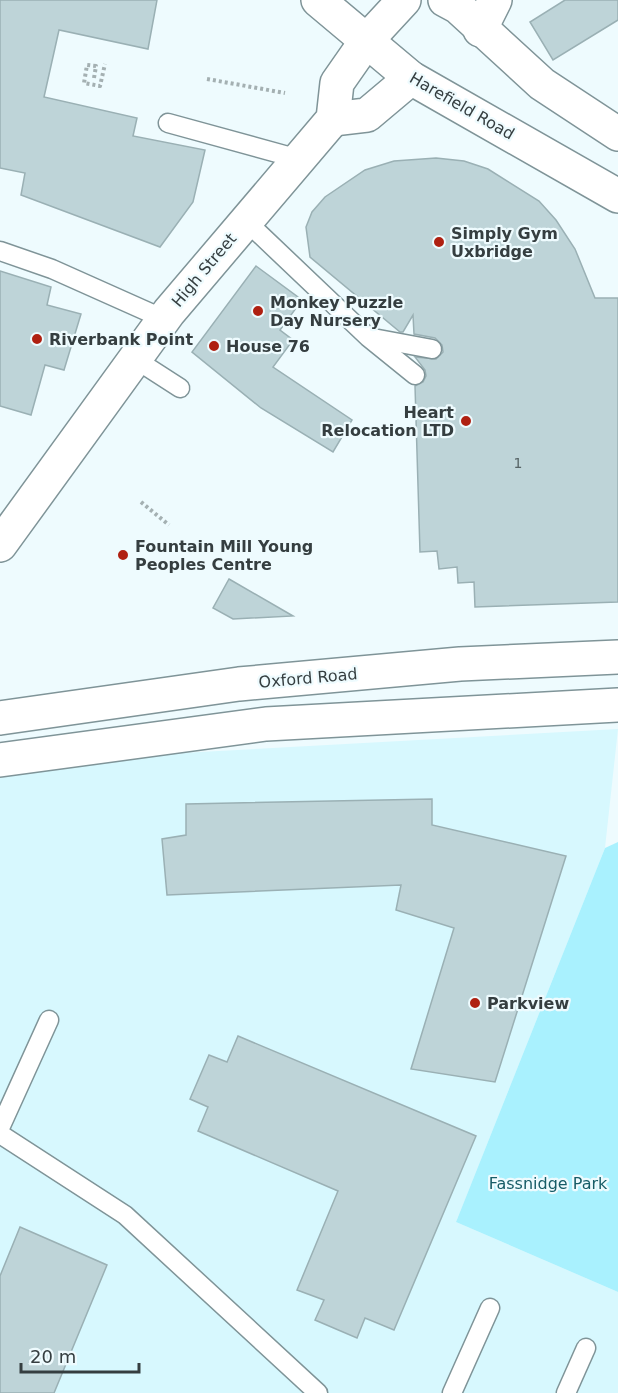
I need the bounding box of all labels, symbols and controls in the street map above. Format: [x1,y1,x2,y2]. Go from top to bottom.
street label: Harefield Road [406,68,518,144]
place label: Simply Gym Uxbridge [451,224,558,261]
street label: High Street [168,229,240,311]
marker: Simply Gym Uxbridge [432,235,446,249]
place label: Monkey Puzzle Day Nursery [270,293,404,330]
marker: Monkey Puzzle Day Nursery [251,304,265,318]
place label: Riverbank Point [49,330,193,349]
marker: Riverbank Point [30,332,44,346]
place label: House 76 [226,337,310,356]
marker: House 76 [207,339,221,353]
place label: Heart Relocation LTD [321,403,454,440]
marker: Heart Relocation LTD [459,414,473,428]
house number: 1 [514,455,522,471]
place label: Fountain Mill Young Peoples Centre [135,537,313,574]
marker: Fountain Mill Young Peoples Centre [116,548,130,562]
street label: Oxford Road [258,664,358,692]
place label: Parkview [487,994,569,1013]
marker: Parkview [468,996,482,1010]
park label: Fassnidge Park [489,1174,608,1193]
scale bar [21,1336,140,1374]
text: 20 m [30,1346,76,1367]

